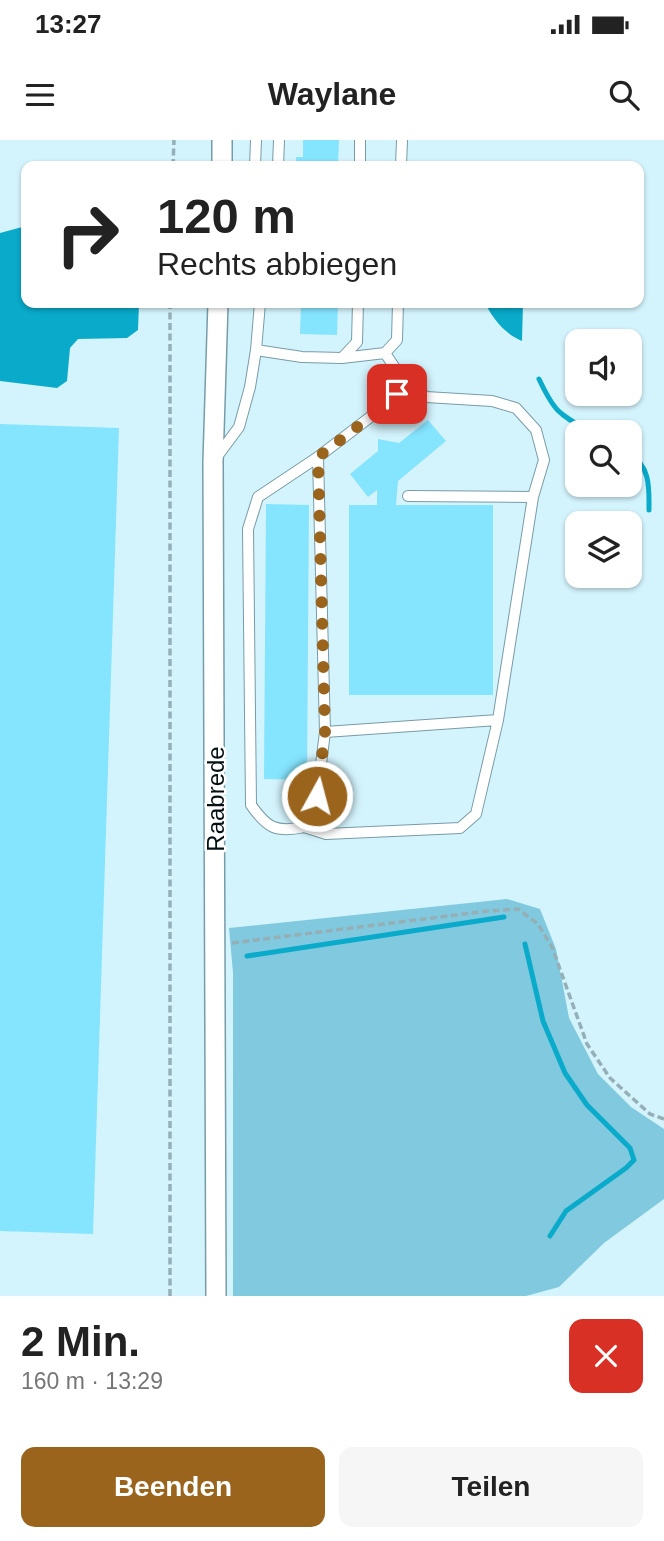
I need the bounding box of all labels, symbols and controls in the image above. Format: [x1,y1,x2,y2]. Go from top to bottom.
text: 13:27 [35,9,102,39]
icon: menu [21,76,59,114]
text: Waylane [268,76,396,112]
icon: search [605,76,643,114]
icon: right [42,189,133,280]
text: 120 m [157,189,296,243]
text: Rechts abbiegen [157,246,397,282]
map controls [565,329,642,588]
button: sound [565,329,642,406]
pin [367,364,427,424]
icon: arrive [378,375,416,413]
button: search [565,420,642,497]
button: layers [565,511,642,588]
street label: Raabrede [202,746,229,852]
position arrow [280,759,354,833]
text: 2 Min. [21,1318,140,1365]
button: close [569,1319,643,1393]
text: 160 m · 13:29 [21,1368,163,1394]
button: Beenden [21,1447,325,1527]
button: Teilen [339,1447,643,1527]

